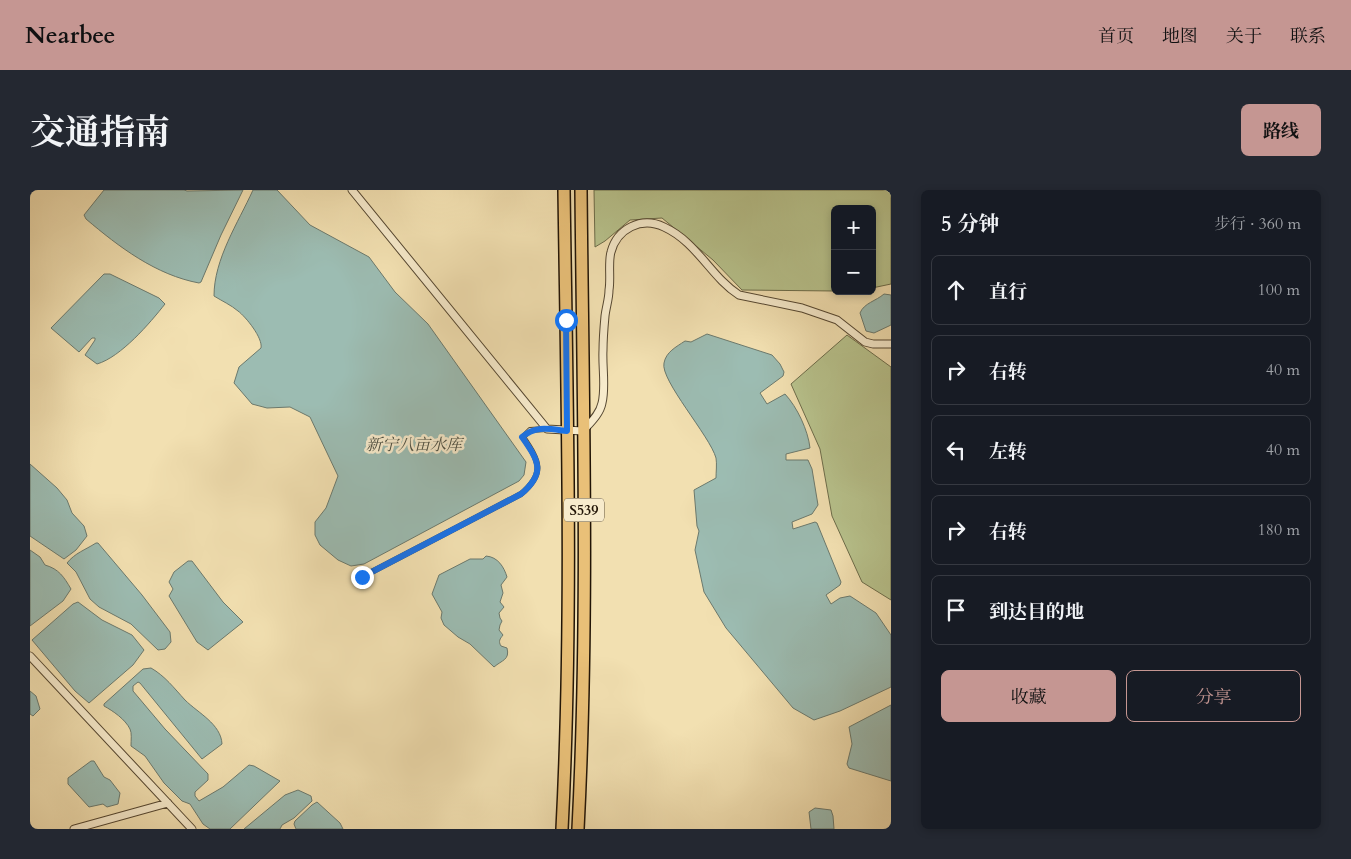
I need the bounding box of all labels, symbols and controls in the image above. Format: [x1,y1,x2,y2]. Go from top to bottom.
text: Nearbee [25,19,115,52]
text: 首页 [1098,24,1134,49]
text: 地图 [1162,24,1198,49]
text: 关于 [1226,24,1262,49]
text: 联系 [1290,24,1326,49]
button: 路线 [1241,104,1321,156]
text: 交通指南 [30,109,170,157]
map controls [831,205,876,295]
button: + [831,205,876,250]
text: 5 分钟 [941,210,999,239]
text: 步行 · 360 m [1214,213,1301,235]
button: − [831,250,876,295]
icon: ahead [942,276,970,304]
text: 直行 [989,279,1027,305]
text: 100 m [1258,279,1300,301]
route start [555,309,578,332]
icon: right [942,356,970,384]
text: 右转 [989,359,1027,385]
text: 40 m [1266,359,1300,381]
water label: 新宁八亩水库 [366,434,465,456]
icon: left [942,436,970,464]
text: 左转 [989,439,1027,465]
text: 40 m [1266,439,1300,461]
road number: S539 [564,498,604,522]
icon: right [942,516,970,544]
text: 右转 [989,519,1027,545]
text: 180 m [1258,519,1300,541]
route end [351,566,374,589]
icon: arrive [942,596,970,624]
text: 到达目的地 [989,599,1084,625]
button: 收藏 [941,670,1116,722]
button: 分享 [1126,670,1301,722]

